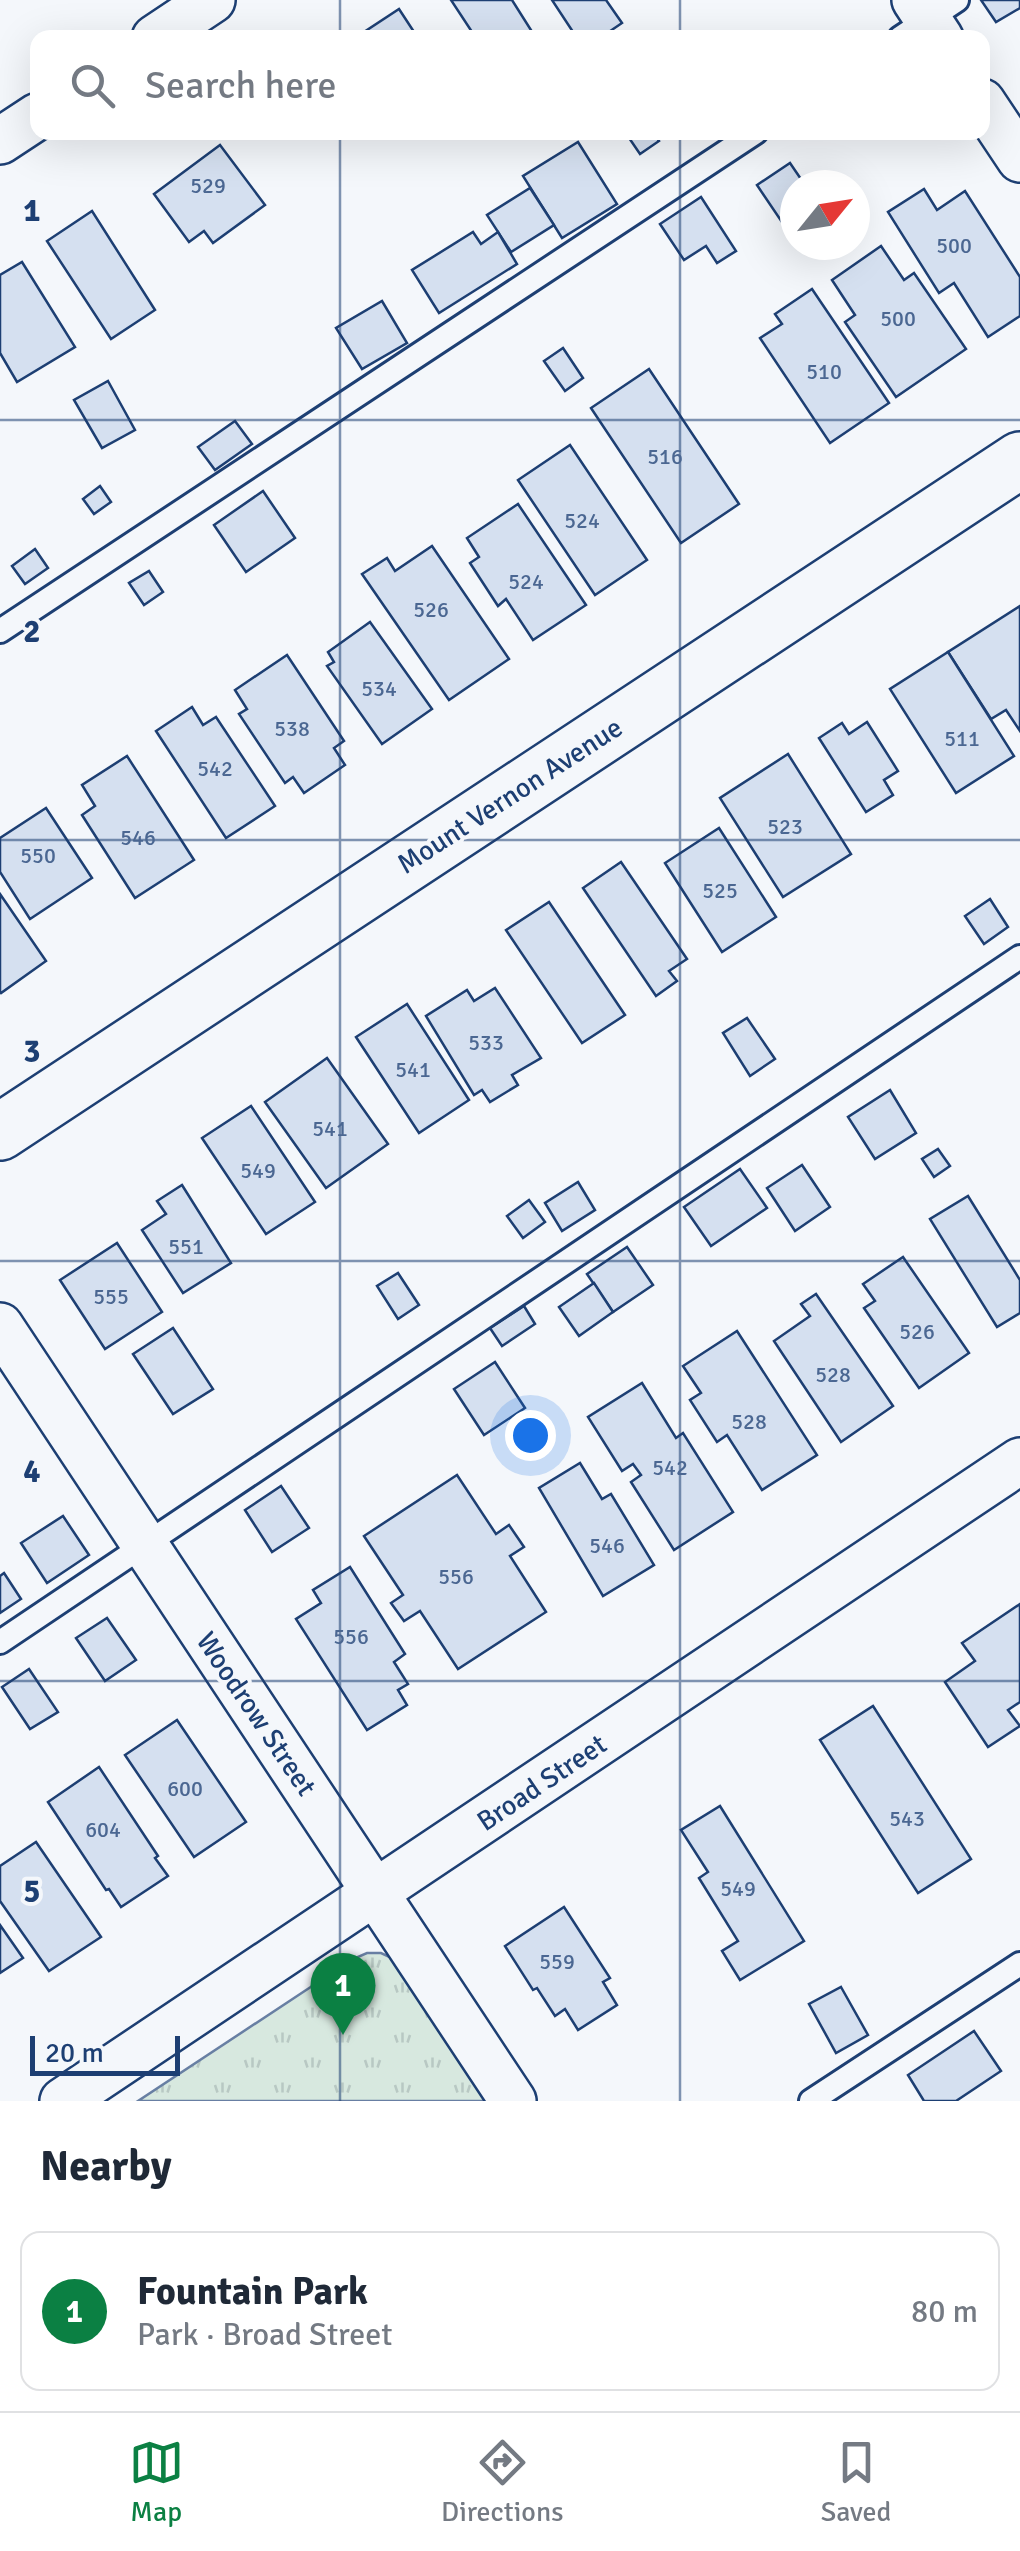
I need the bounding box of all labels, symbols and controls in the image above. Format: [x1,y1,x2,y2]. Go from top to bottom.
search box [30,30,990,140]
icon: search [65,58,120,113]
text: Search here [145,62,337,109]
north arrow [780,170,870,260]
house number: 529 [190,172,226,199]
text: 1 [23,191,41,230]
house number: 500 [936,232,972,259]
house number: 500 [880,305,916,332]
house number: 510 [806,358,842,385]
house number: 516 [647,443,683,470]
house number: 524 [564,507,600,534]
house number: 524 [508,568,544,595]
house number: 526 [413,596,449,623]
text: 2 [23,612,41,651]
house number: 534 [361,675,397,702]
street label: Mount Vernon Avenue [391,711,629,881]
house number: 538 [274,715,310,742]
house number: 511 [944,725,980,752]
house number: 542 [197,755,233,782]
house number: 523 [767,813,803,840]
house number: 546 [120,824,156,851]
house number: 550 [20,842,56,869]
house number: 525 [702,877,738,904]
house number: 533 [468,1029,504,1056]
text: 3 [23,1032,41,1071]
house number: 541 [395,1056,431,1083]
house number: 541 [312,1115,348,1142]
house number: 549 [240,1157,276,1184]
house number: 551 [168,1233,204,1260]
house number: 555 [93,1283,129,1310]
house number: 526 [899,1318,935,1345]
house number: 528 [815,1361,851,1388]
house number: 528 [731,1408,767,1435]
your location [505,1410,556,1461]
text: 4 [23,1452,41,1491]
house number: 542 [652,1454,688,1481]
house number: 546 [589,1532,625,1559]
house number: 556 [438,1563,474,1590]
house number: 556 [333,1623,369,1650]
street label: Woodrow Street [189,1626,323,1802]
street label: Broad Street [471,1727,613,1839]
house number: 600 [167,1775,203,1802]
house number: 543 [889,1805,925,1832]
house number: 604 [85,1816,121,1843]
text: 5 [23,1872,41,1911]
house number: 549 [720,1875,756,1902]
house number: 559 [539,1948,575,1975]
pin: 1 [310,1952,376,2035]
scale bar [30,2031,180,2076]
text: 20 m [45,2036,104,2070]
text: Nearby [40,2141,172,2192]
text: Fountain Park [137,2268,368,2315]
text: 1 [66,2292,83,2331]
text: 80 m [911,2292,978,2331]
text: Park · Broad Street [137,2315,393,2354]
tab: Map [129,2435,184,2529]
tab: Directions [441,2435,563,2529]
tab: Saved [821,2435,891,2529]

